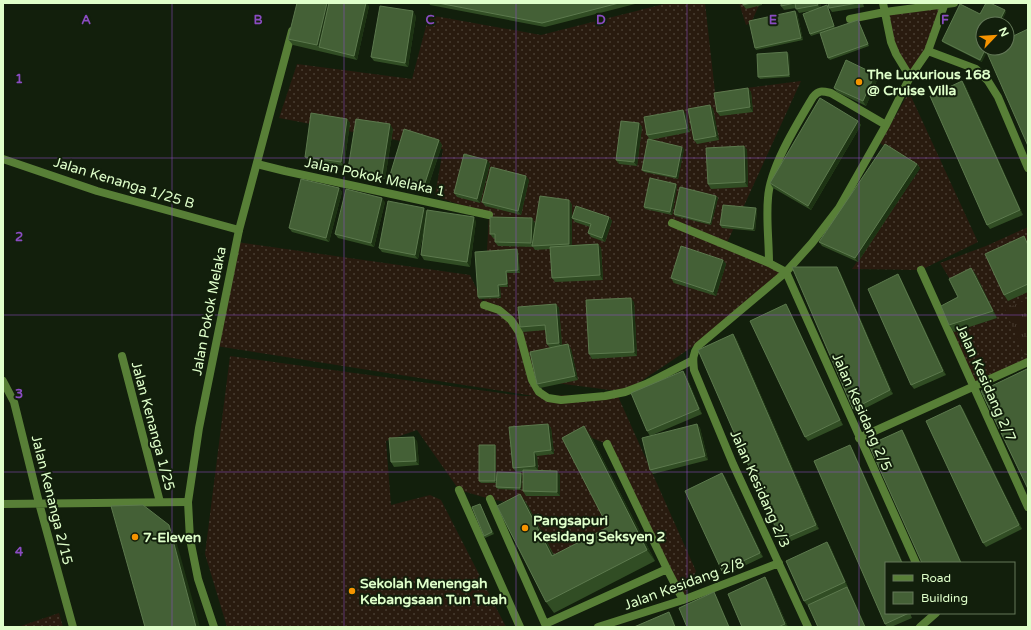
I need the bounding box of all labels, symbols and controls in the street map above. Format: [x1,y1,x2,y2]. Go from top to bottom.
text: A [81,12,91,28]
text: B [253,12,263,28]
text: C [425,12,435,28]
text: D [596,12,606,28]
text: E [769,12,777,28]
text: F [941,12,949,28]
north arrow [975,16,1015,56]
text: N [996,25,1011,39]
place label: The Luxurious 168 @ Cruise Villa [866,66,991,99]
text: 1 [15,71,23,87]
marker: The Luxurious 168 @ Cruise Villa [854,77,864,87]
street label: Jalan Kenanga 1/25 B [52,153,196,213]
street label: Jalan Pokok Melaka 1 [303,154,447,200]
text: 2 [15,229,23,245]
street label: Jalan Pokok Melaka [188,245,230,377]
street label: Jalan Kesidang 2/7 [952,322,1020,444]
street label: Jalan Kesidang 2/5 [828,351,896,473]
street label: Jalan Kenanga 1/25 [128,360,178,492]
text: 3 [15,386,23,402]
street label: Jalan Kesidang 2/3 [726,428,794,550]
street label: Jalan Kenanga 2/15 [28,433,76,567]
place label: Pangsapuri Kesidang Seksyen 2 [533,512,665,545]
marker: Pangsapuri Kesidang Seksyen 2 [520,523,530,533]
place label: 7-Eleven [143,529,201,546]
marker: 7-Eleven [130,532,140,542]
text: 4 [15,544,24,560]
street label: Jalan Kesidang 2/8 [622,554,747,614]
legend [885,562,1015,614]
text: Road [921,571,951,585]
place label: Sekolah Menengah Kebangsaan Tun Tuah [360,575,507,608]
marker: Sekolah Menengah Kebangsaan Tun Tuah [347,586,357,596]
text: Building [921,591,968,605]

